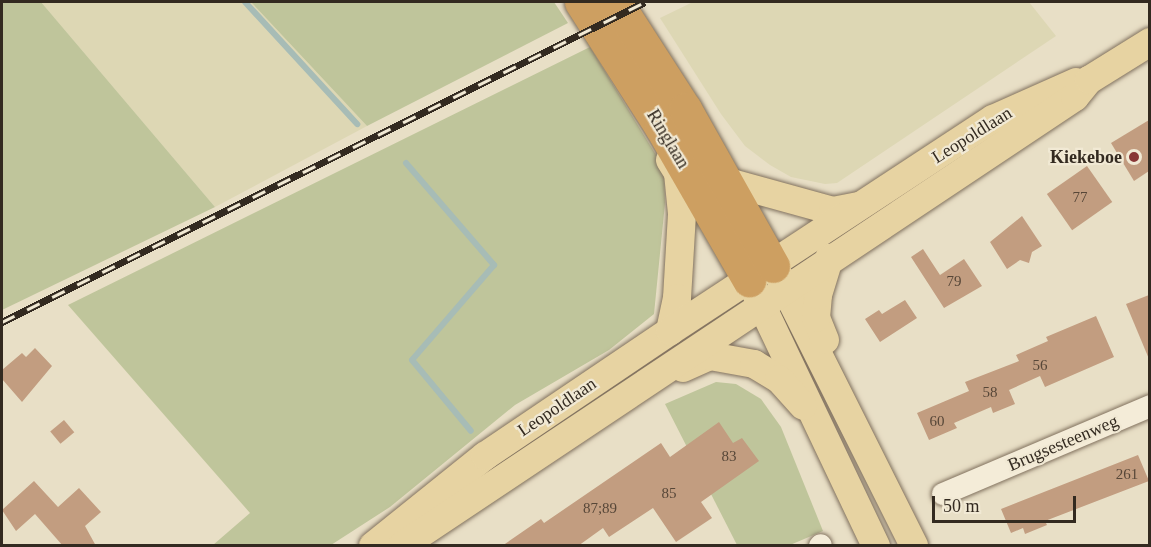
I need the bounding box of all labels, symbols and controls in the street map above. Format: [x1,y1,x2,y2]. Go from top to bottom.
street label: Leopoldlaan [928,102,1016,168]
street label: Ringlaan [642,106,694,172]
place label: Kiekeboe [1050,146,1122,168]
marker: Kiekeboe [1127,150,1141,164]
house number: 77 [1072,189,1088,207]
house number: 79 [946,273,962,291]
house number: 56 [1032,357,1048,375]
street label: Leopoldlaan [514,373,600,441]
house number: 58 [982,384,998,402]
street label: Brugsesteenweg [1004,410,1122,476]
house number: 60 [930,413,944,431]
house number: 83 [722,448,736,466]
house number: 261 [1116,466,1138,484]
scale bar [935,484,1079,522]
house number: 85 [662,485,676,503]
text: 50 m [943,496,980,516]
house number: 87;89 [583,500,617,518]

